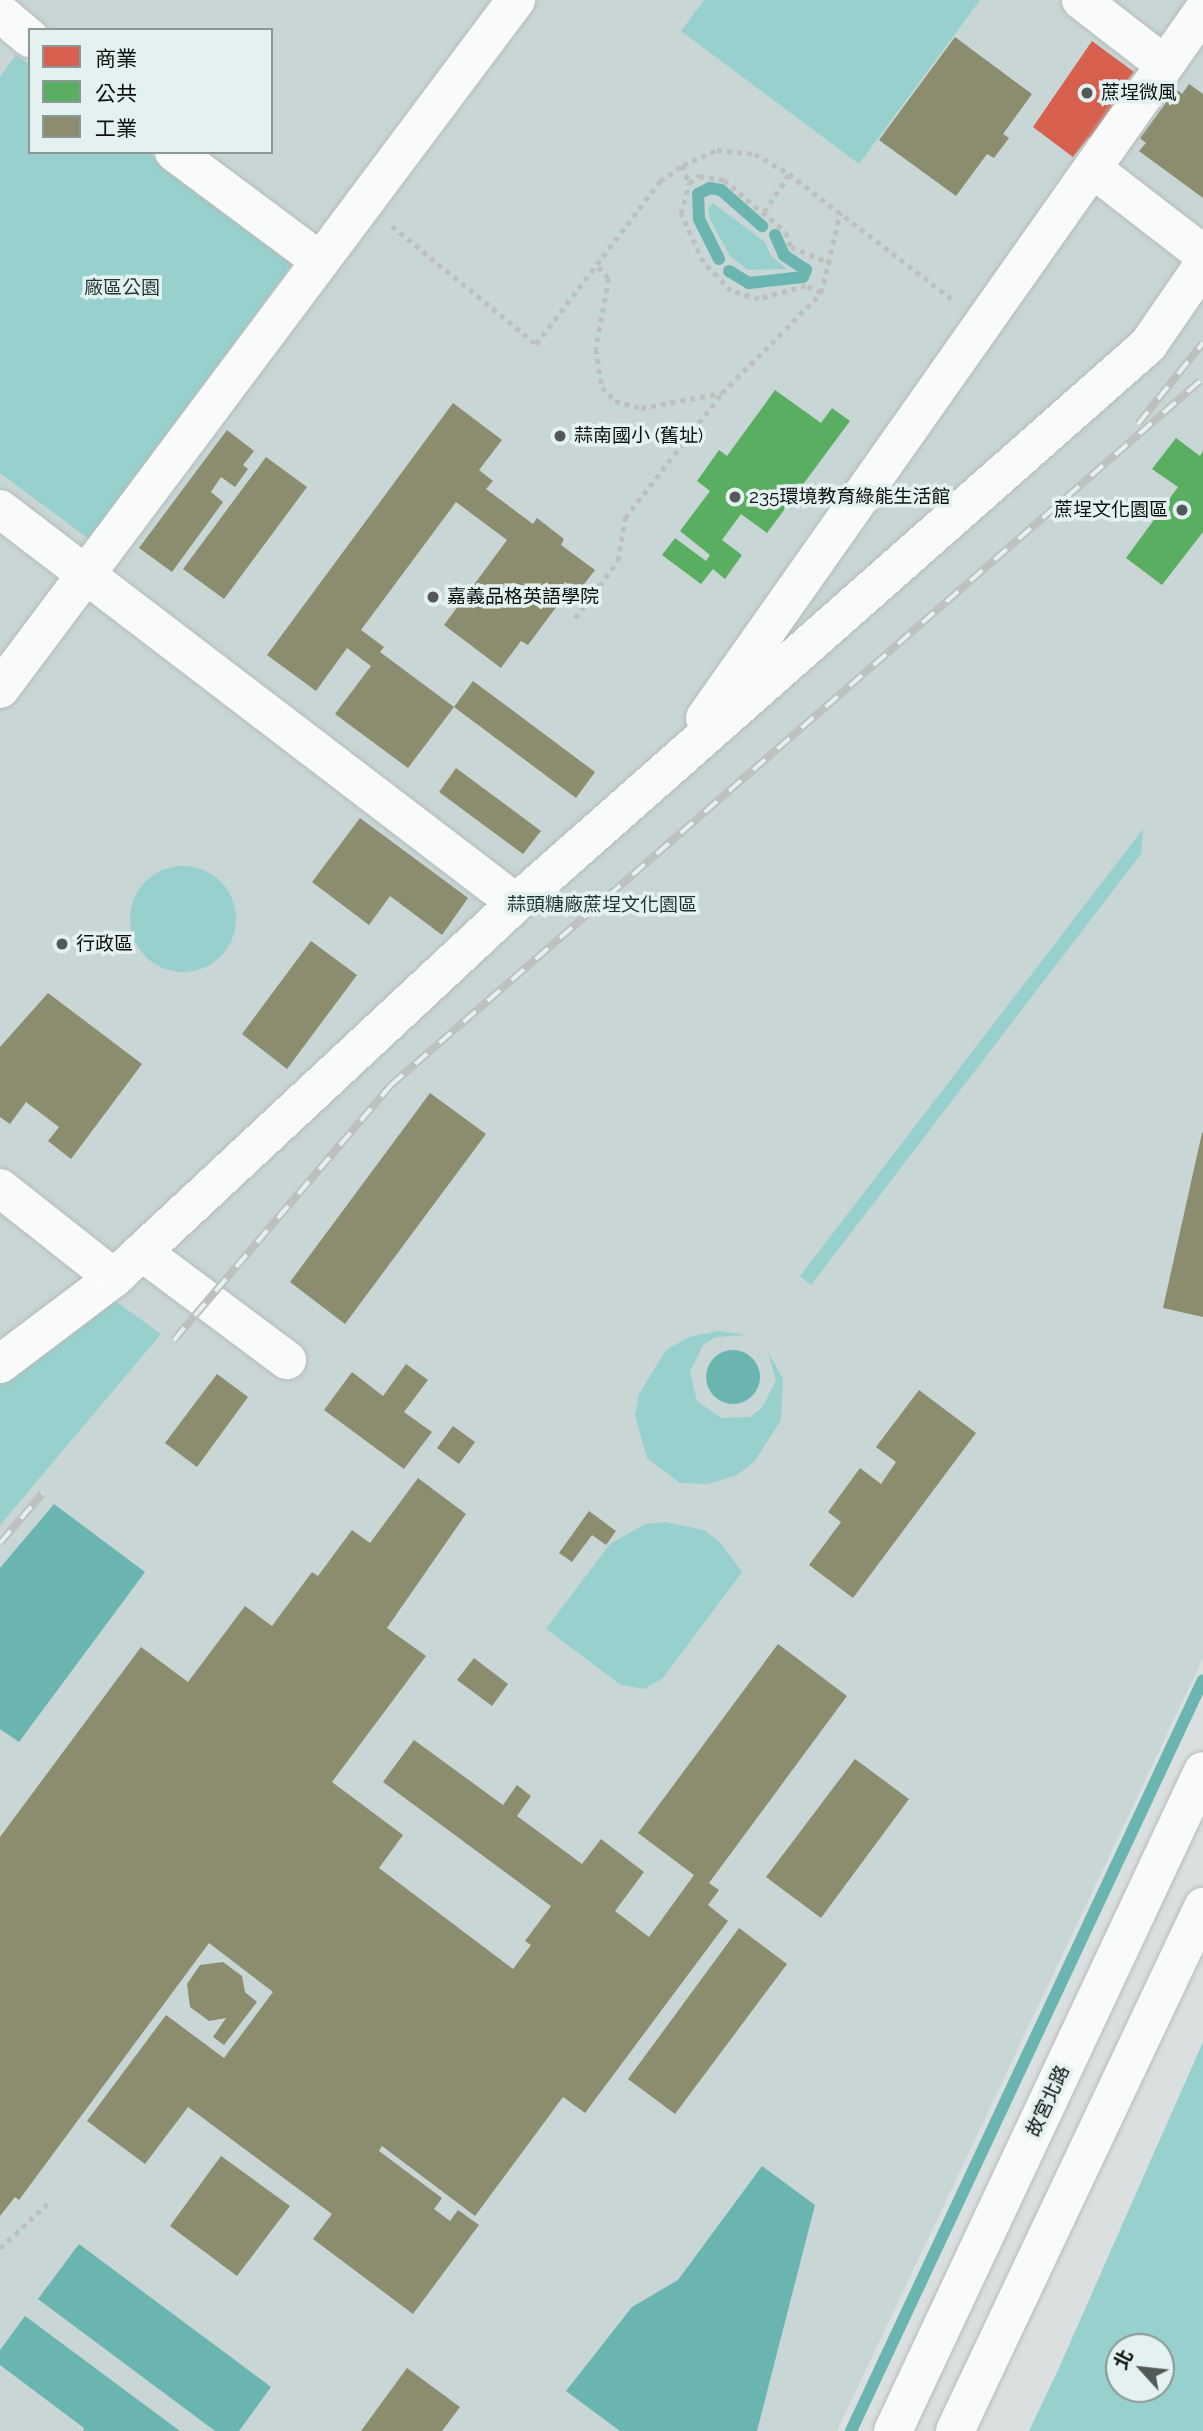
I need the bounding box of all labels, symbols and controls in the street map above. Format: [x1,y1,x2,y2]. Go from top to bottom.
legend [28,28,273,154]
text: 商業 [95,46,137,71]
text: 公共 [95,81,137,106]
place label: 蔗埕微風 [1101,82,1177,104]
marker: 蔗埕微風 [1079,85,1095,101]
text: 工業 [95,116,137,141]
park label: 廠區公園 [84,277,160,299]
place label: 蒜南國小 (舊址) [574,425,703,447]
marker: 蒜南國小 (舊址) [552,428,568,444]
place label: 235環境教育綠能生活館 [749,486,950,508]
marker: 235環境教育綠能生活館 [727,489,743,505]
place label: 蔗埕文化園區 [1054,499,1168,521]
marker: 蔗埕文化園區 [1174,502,1190,518]
place label: 嘉義品格英語學院 [447,586,599,608]
marker: 嘉義品格英語學院 [425,589,441,605]
park label: 蒜頭糖廠蔗埕文化園區 [507,894,697,916]
place label: 行政區 [76,933,133,955]
marker: 行政區 [54,936,70,952]
street label: 故宮北路 [1022,2062,1074,2140]
north arrow [1105,2333,1175,2403]
text: 北 [1109,2346,1137,2373]

